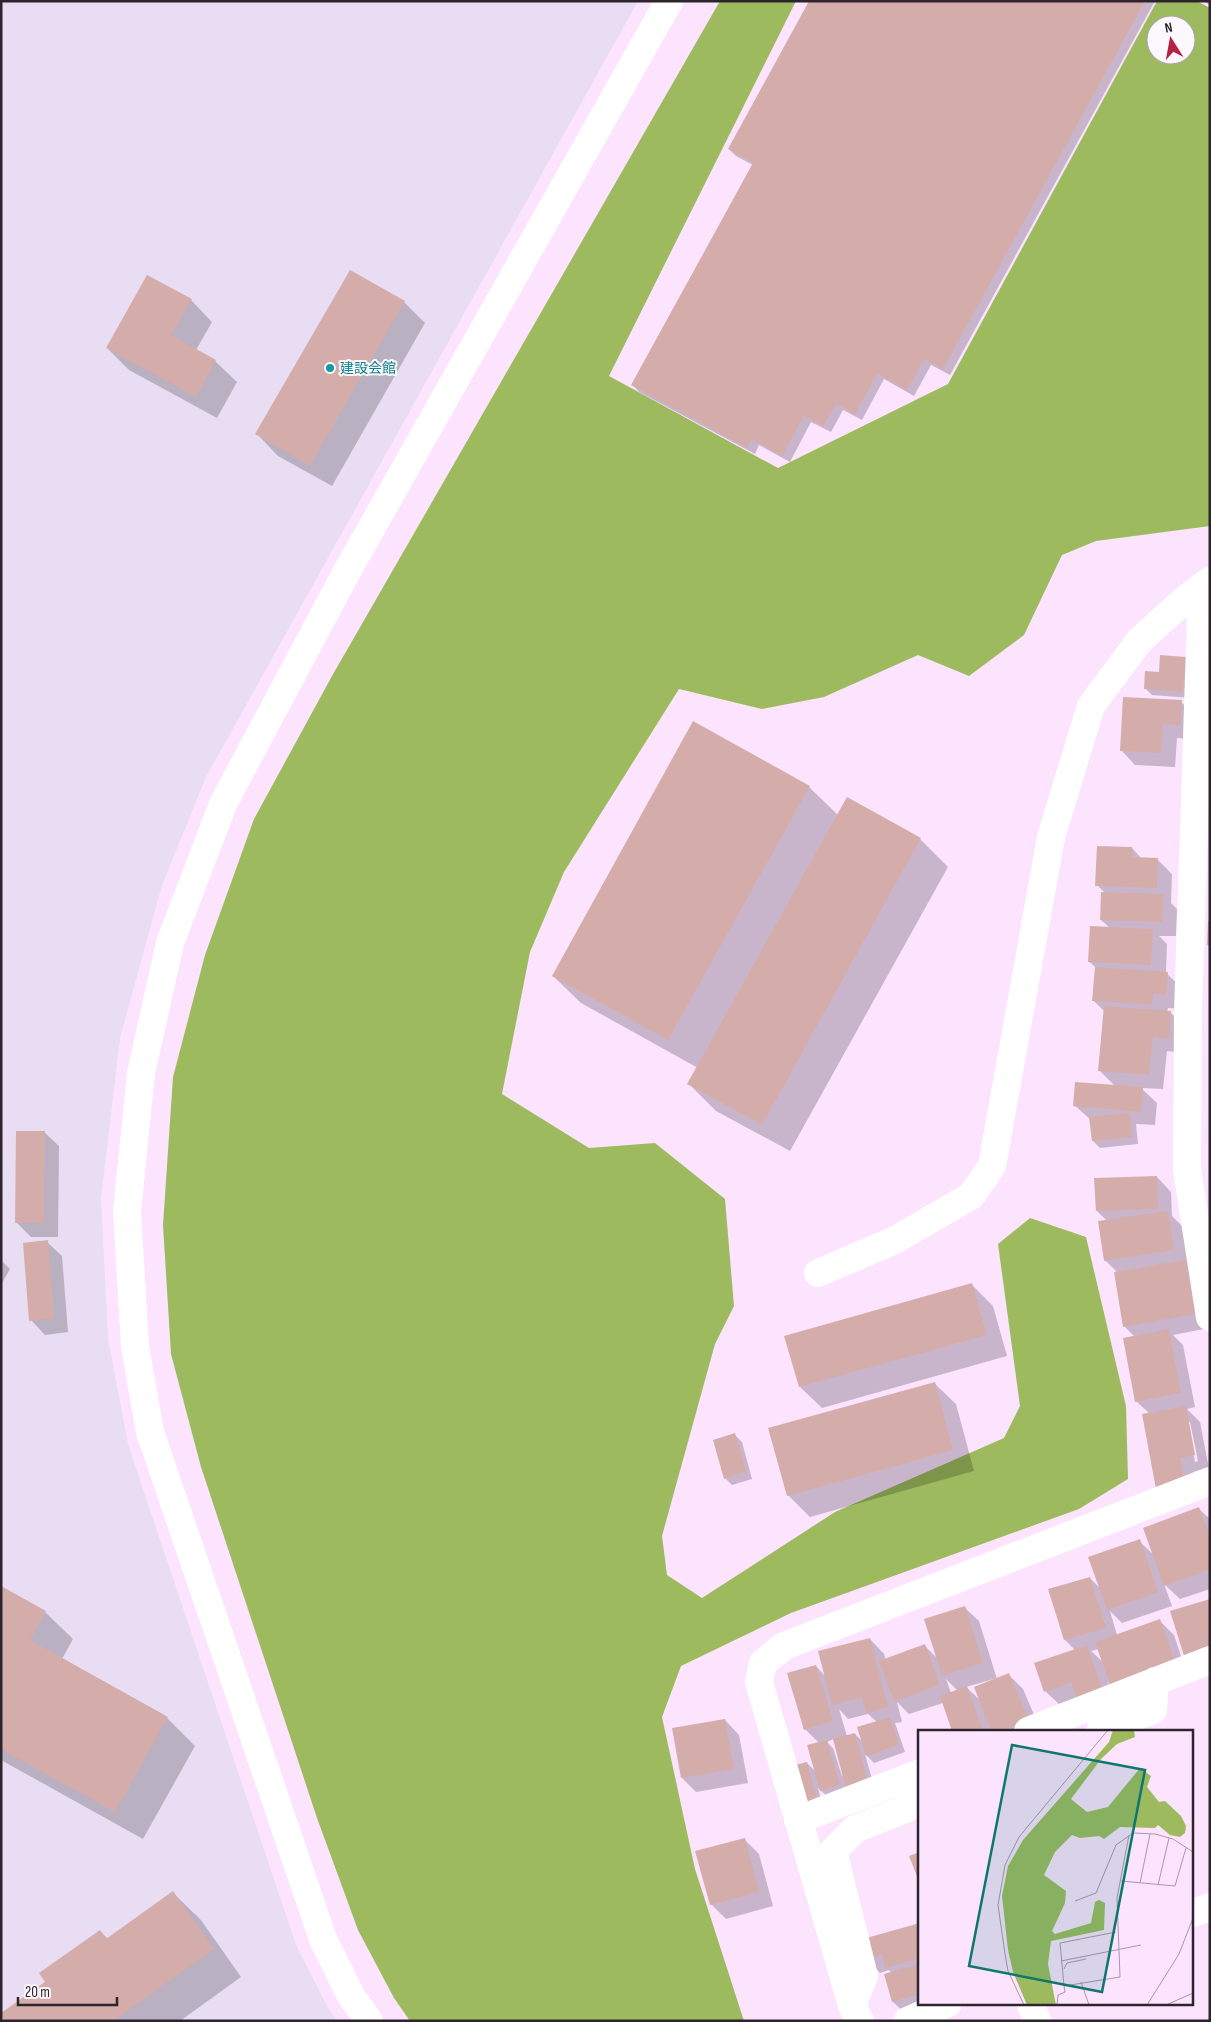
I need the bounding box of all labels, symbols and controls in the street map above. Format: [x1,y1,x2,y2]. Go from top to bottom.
north arrow [1146,15,1196,65]
text: N [1163,19,1174,37]
place label: 建設会館 [340,360,396,377]
marker: 建設会館 [324,362,336,374]
inset map [918,1730,1194,2004]
scale bar [18,1974,116,2006]
text: 20 m [25,1983,50,2002]

